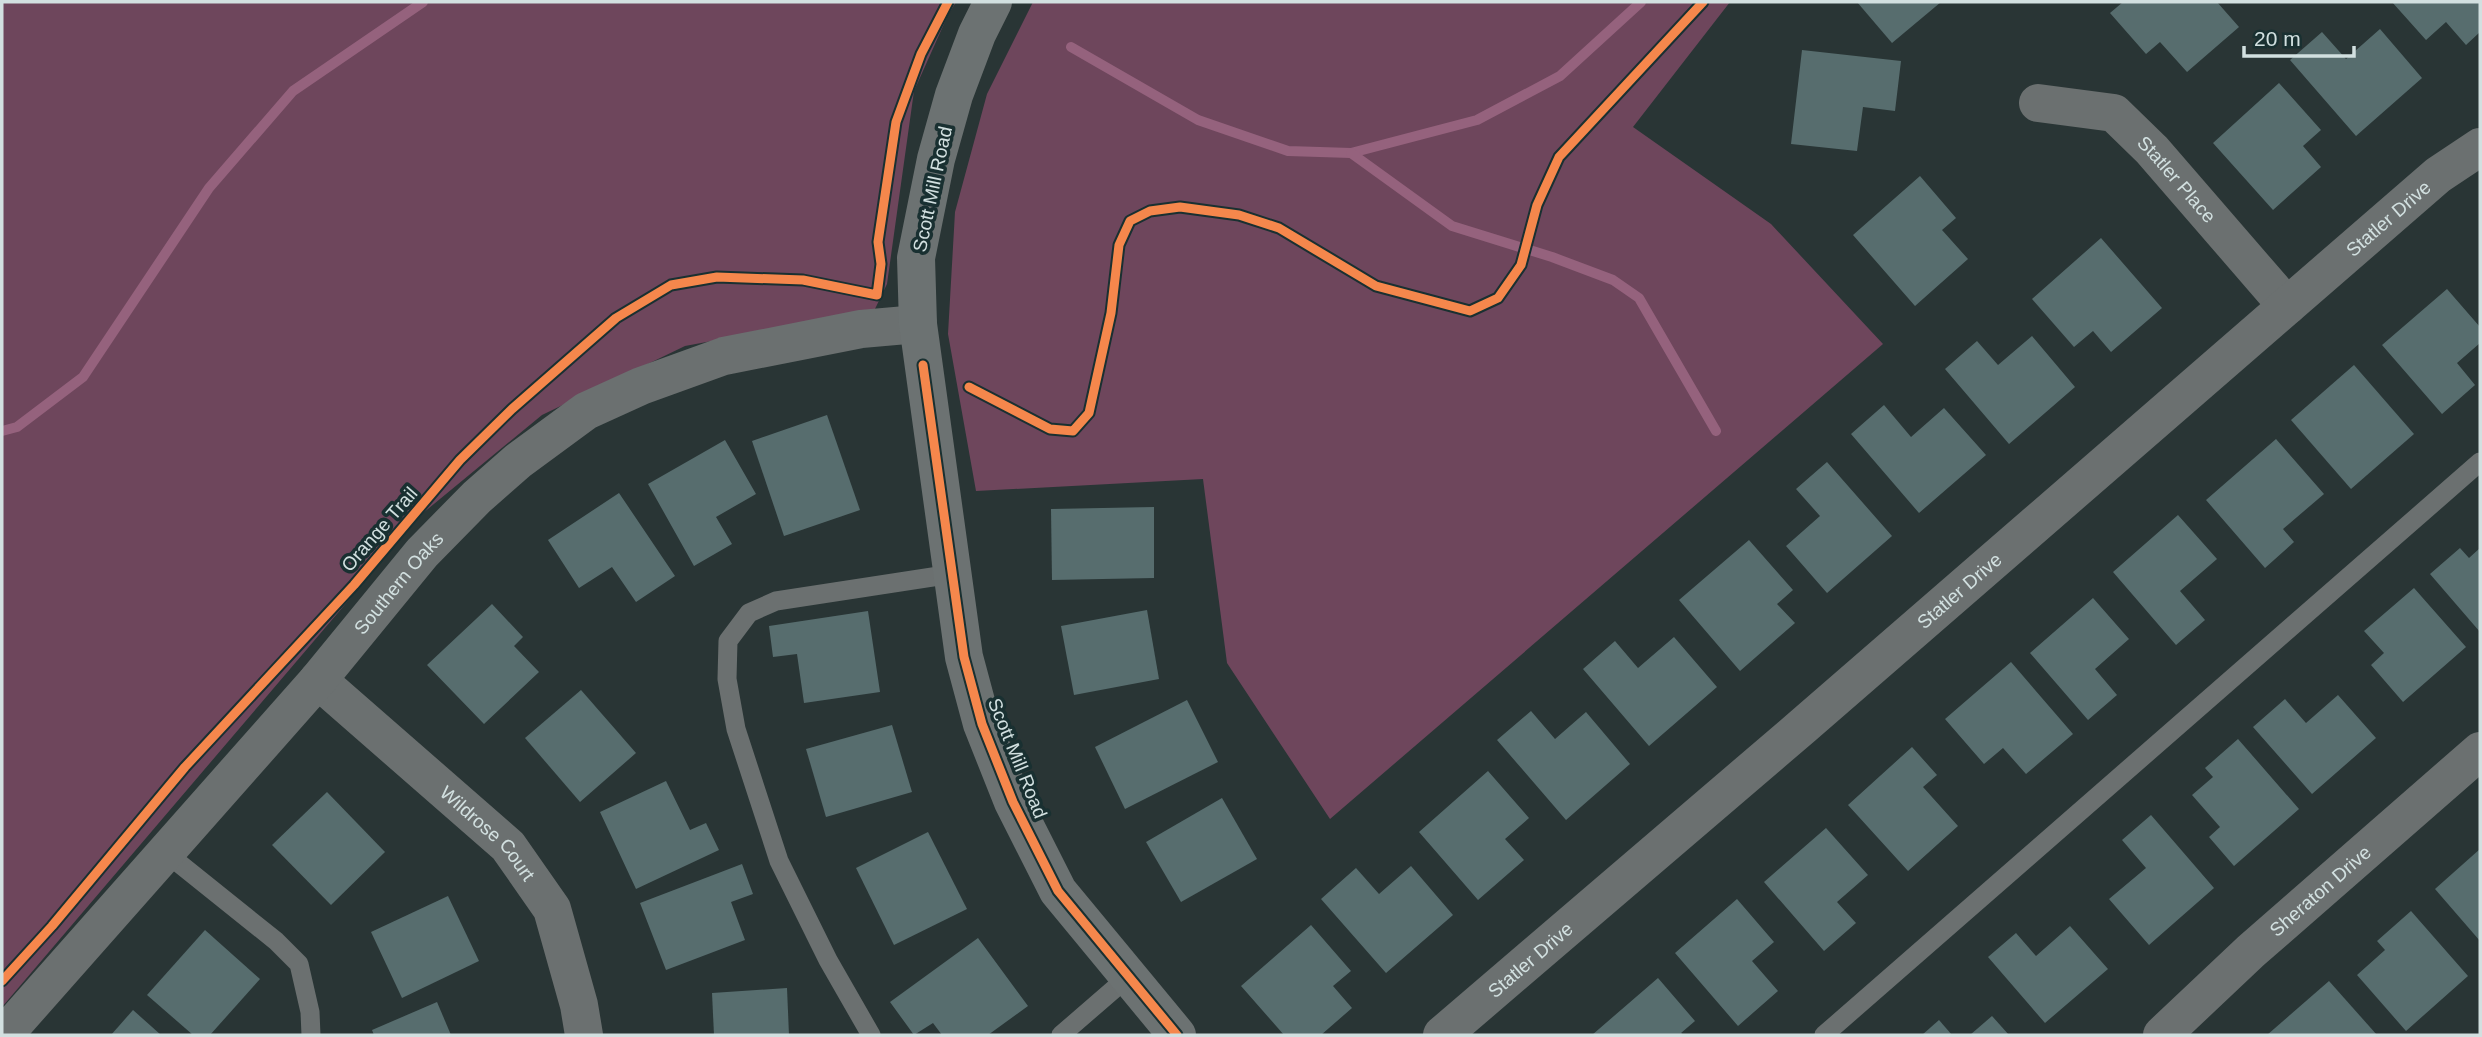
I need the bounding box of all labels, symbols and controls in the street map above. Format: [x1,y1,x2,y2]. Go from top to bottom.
scale bar [2244,14,2354,58]
text: 20 m [2254,27,2301,50]
street label: Scott Mill Road [909,124,956,254]
street label: Statler Place [2133,132,2220,227]
street label: Statler Drive [2342,176,2435,261]
street label: Orange Trail [337,483,422,576]
street label: Southern Oaks [350,528,448,639]
street label: Statler Drive [1913,549,2006,633]
street label: Scott Mill Road [984,695,1051,821]
street label: Wildrose Court [436,782,539,885]
street label: Sheraton Drive [2266,841,2375,941]
street label: Statler Drive [1484,918,1577,1002]

